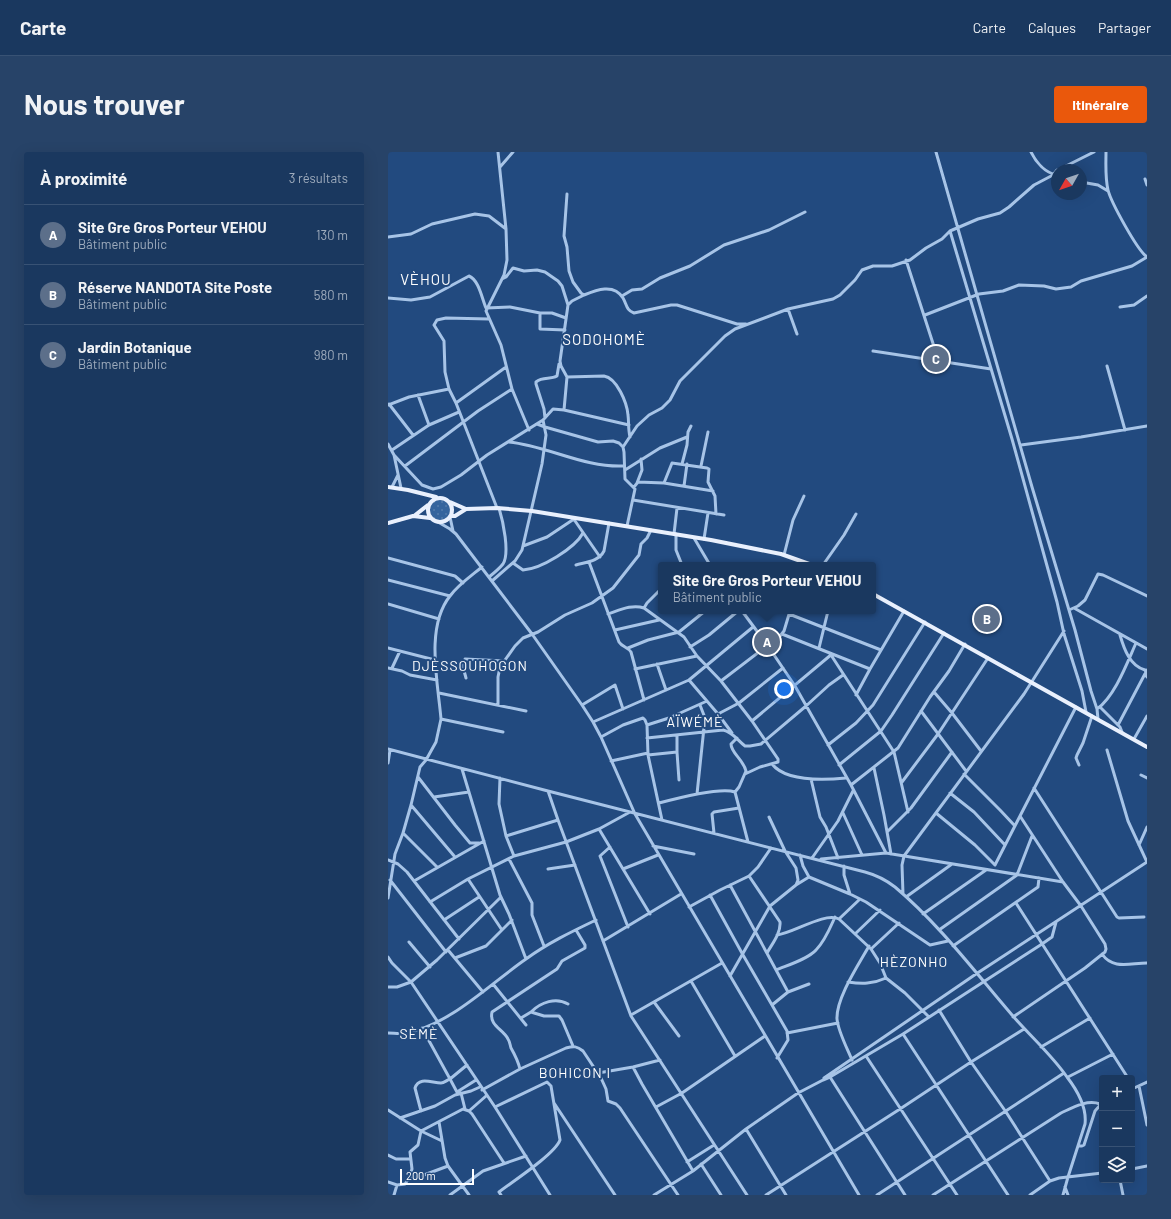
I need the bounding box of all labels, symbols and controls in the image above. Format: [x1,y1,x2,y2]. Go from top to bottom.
text: Carte [20,16,66,39]
text: Carte [973,19,1006,36]
text: Calques [1028,19,1076,36]
text: Partager [1098,19,1151,36]
button: Itinéraire [1054,86,1147,123]
text: Nous trouver [24,87,185,121]
north arrow [1051,164,1087,200]
text: À proximité [40,168,127,188]
text: 3 résultats [289,170,348,186]
text: Site Gre Gros Porteur VEHOU [78,218,267,236]
text: A [49,227,57,243]
text: 130 m [316,227,348,243]
text: Bâtiment public [78,236,167,252]
district label: VÈHOU [400,270,452,288]
text: Réserve NANDOTA Site Poste [78,278,272,296]
text: B [49,287,57,303]
text: 580 m [314,287,348,303]
text: Bâtiment public [78,296,167,312]
district label: SODOHOMÈ [562,330,646,348]
text: Jardin Botanique [78,338,192,356]
pin: C [923,344,949,374]
text: C [49,347,57,363]
text: 980 m [314,347,348,363]
text: Bâtiment public [78,356,167,372]
popup [658,562,876,614]
text: Site Gre Gros Porteur VEHOU [673,571,861,589]
text: Bâtiment public [673,589,762,605]
pin: B [974,604,1000,634]
pin: A [754,627,780,657]
district label: DJÈSSOUHOGON [412,657,528,674]
your location [774,679,794,699]
district label: AÏWÉMÈ [666,713,724,730]
district label: HÈZONHO [880,953,948,970]
district label: SÈMÈ [399,1025,439,1042]
district label: BOHICON I [539,1064,611,1081]
map controls [1099,1075,1135,1183]
button: + [1099,1075,1135,1111]
button: − [1099,1111,1135,1147]
button: layers [1099,1147,1135,1183]
scale bar [400,1167,474,1186]
text: 200 m [406,1169,436,1182]

